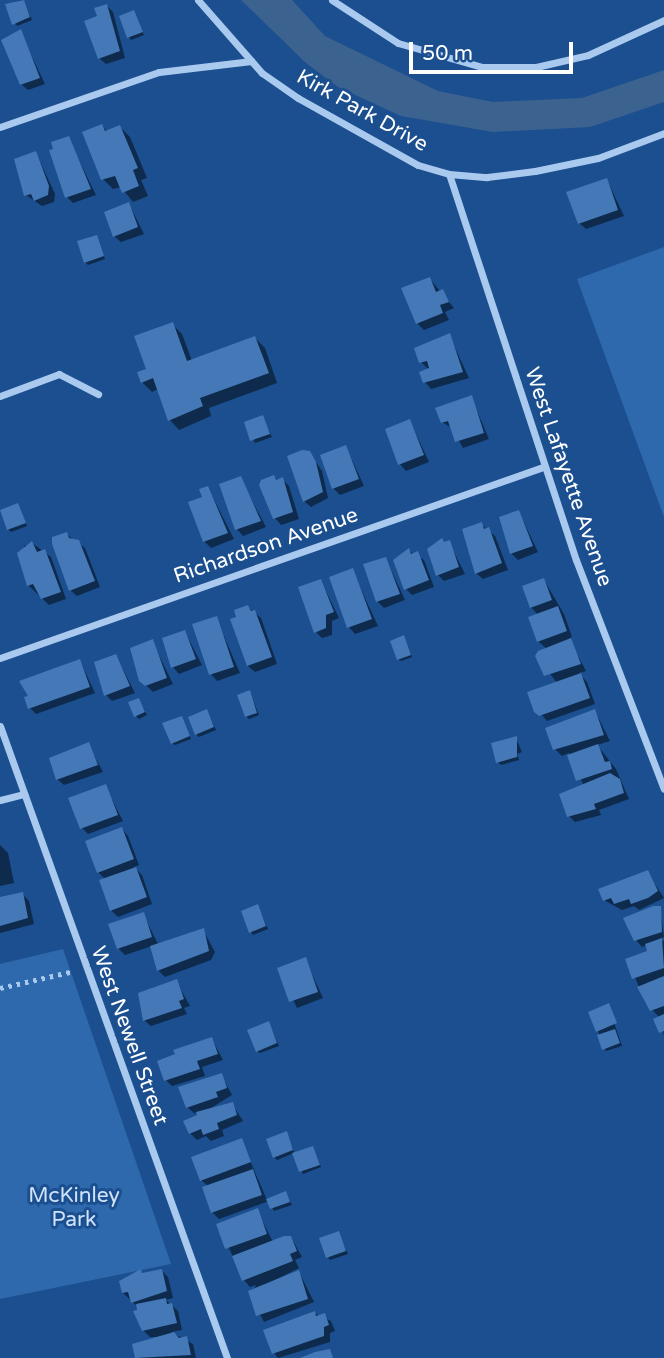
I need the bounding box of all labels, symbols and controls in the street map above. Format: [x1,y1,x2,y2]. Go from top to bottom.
scale bar [412,28,576,72]
text: 50 m [422,41,473,66]
street label: Kirk Park Drive [292,65,432,157]
street label: West Lafayette Avenue [519,364,617,590]
street label: Richardson Avenue [171,503,361,589]
street label: West Newell Street [85,943,173,1129]
park label: McKinley Park [28,1183,120,1233]

